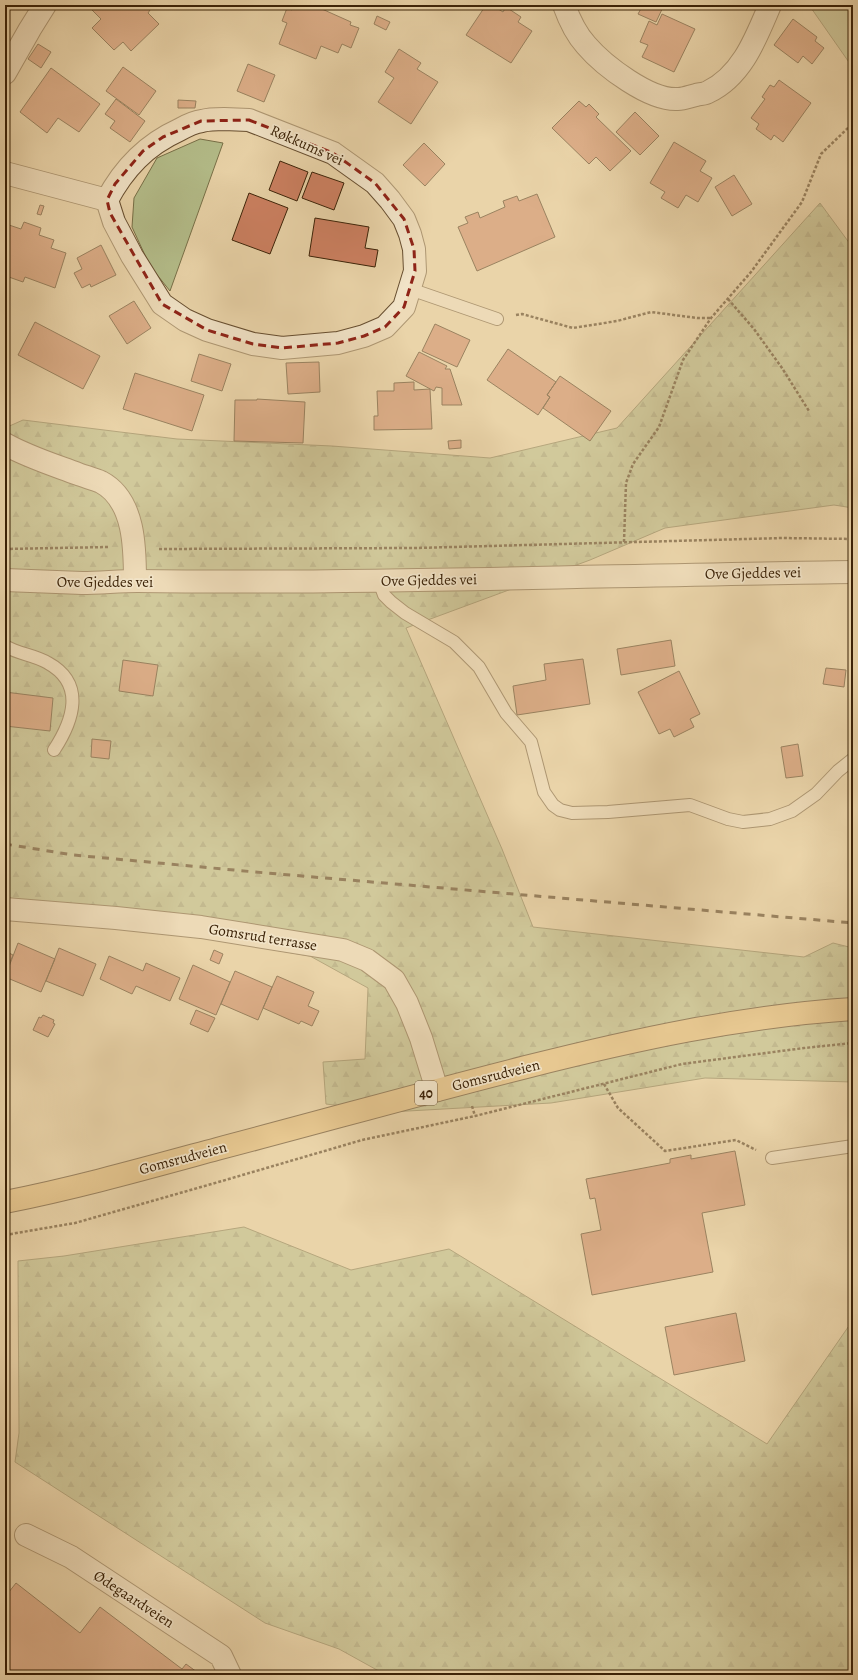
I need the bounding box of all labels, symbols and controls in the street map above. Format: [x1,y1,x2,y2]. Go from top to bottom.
street label: Røkkums vei [267,120,347,170]
street label: Ove Gjeddes vei [705,562,801,584]
street label: Ove Gjeddes vei [381,569,477,591]
street label: Ove Gjeddes vei [57,572,153,592]
street label: Gomsrud terrasse [207,919,319,955]
street label: Gomsrudveien [450,1054,542,1096]
road number: 40 [415,1081,437,1105]
street label: Gomsrudveien [137,1137,229,1179]
street label: Ødegaardveien [90,1565,178,1633]

